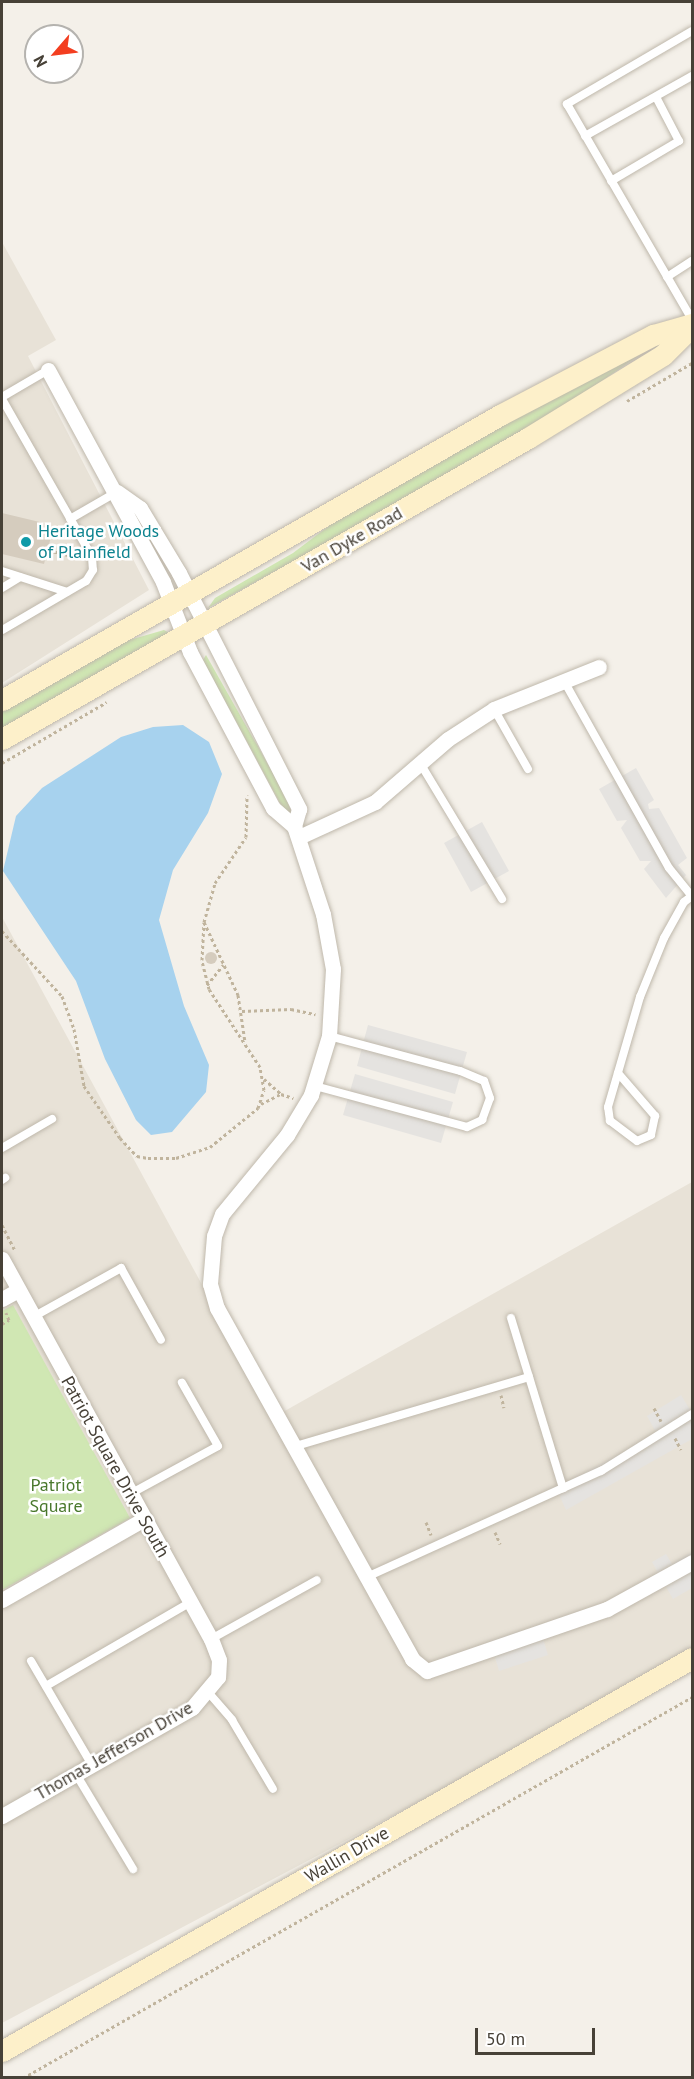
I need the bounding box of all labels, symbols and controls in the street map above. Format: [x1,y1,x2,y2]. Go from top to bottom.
north arrow [24,24,84,84]
text: N [29,52,51,71]
street label: Van Dyke Road [298,502,406,578]
place label: Heritage Woods of Plainfield [38,521,160,564]
marker: Heritage Woods of Plainfield [19,535,33,549]
street label: Patriot Square Drive South [56,1373,174,1561]
park label: Patriot Square [29,1475,83,1518]
street label: Thomas Jefferson Drive [31,1697,197,1805]
street label: Wallin Drive [301,1822,393,1888]
scale bar [478,2016,598,2054]
text: 50 m [486,2027,525,2050]

